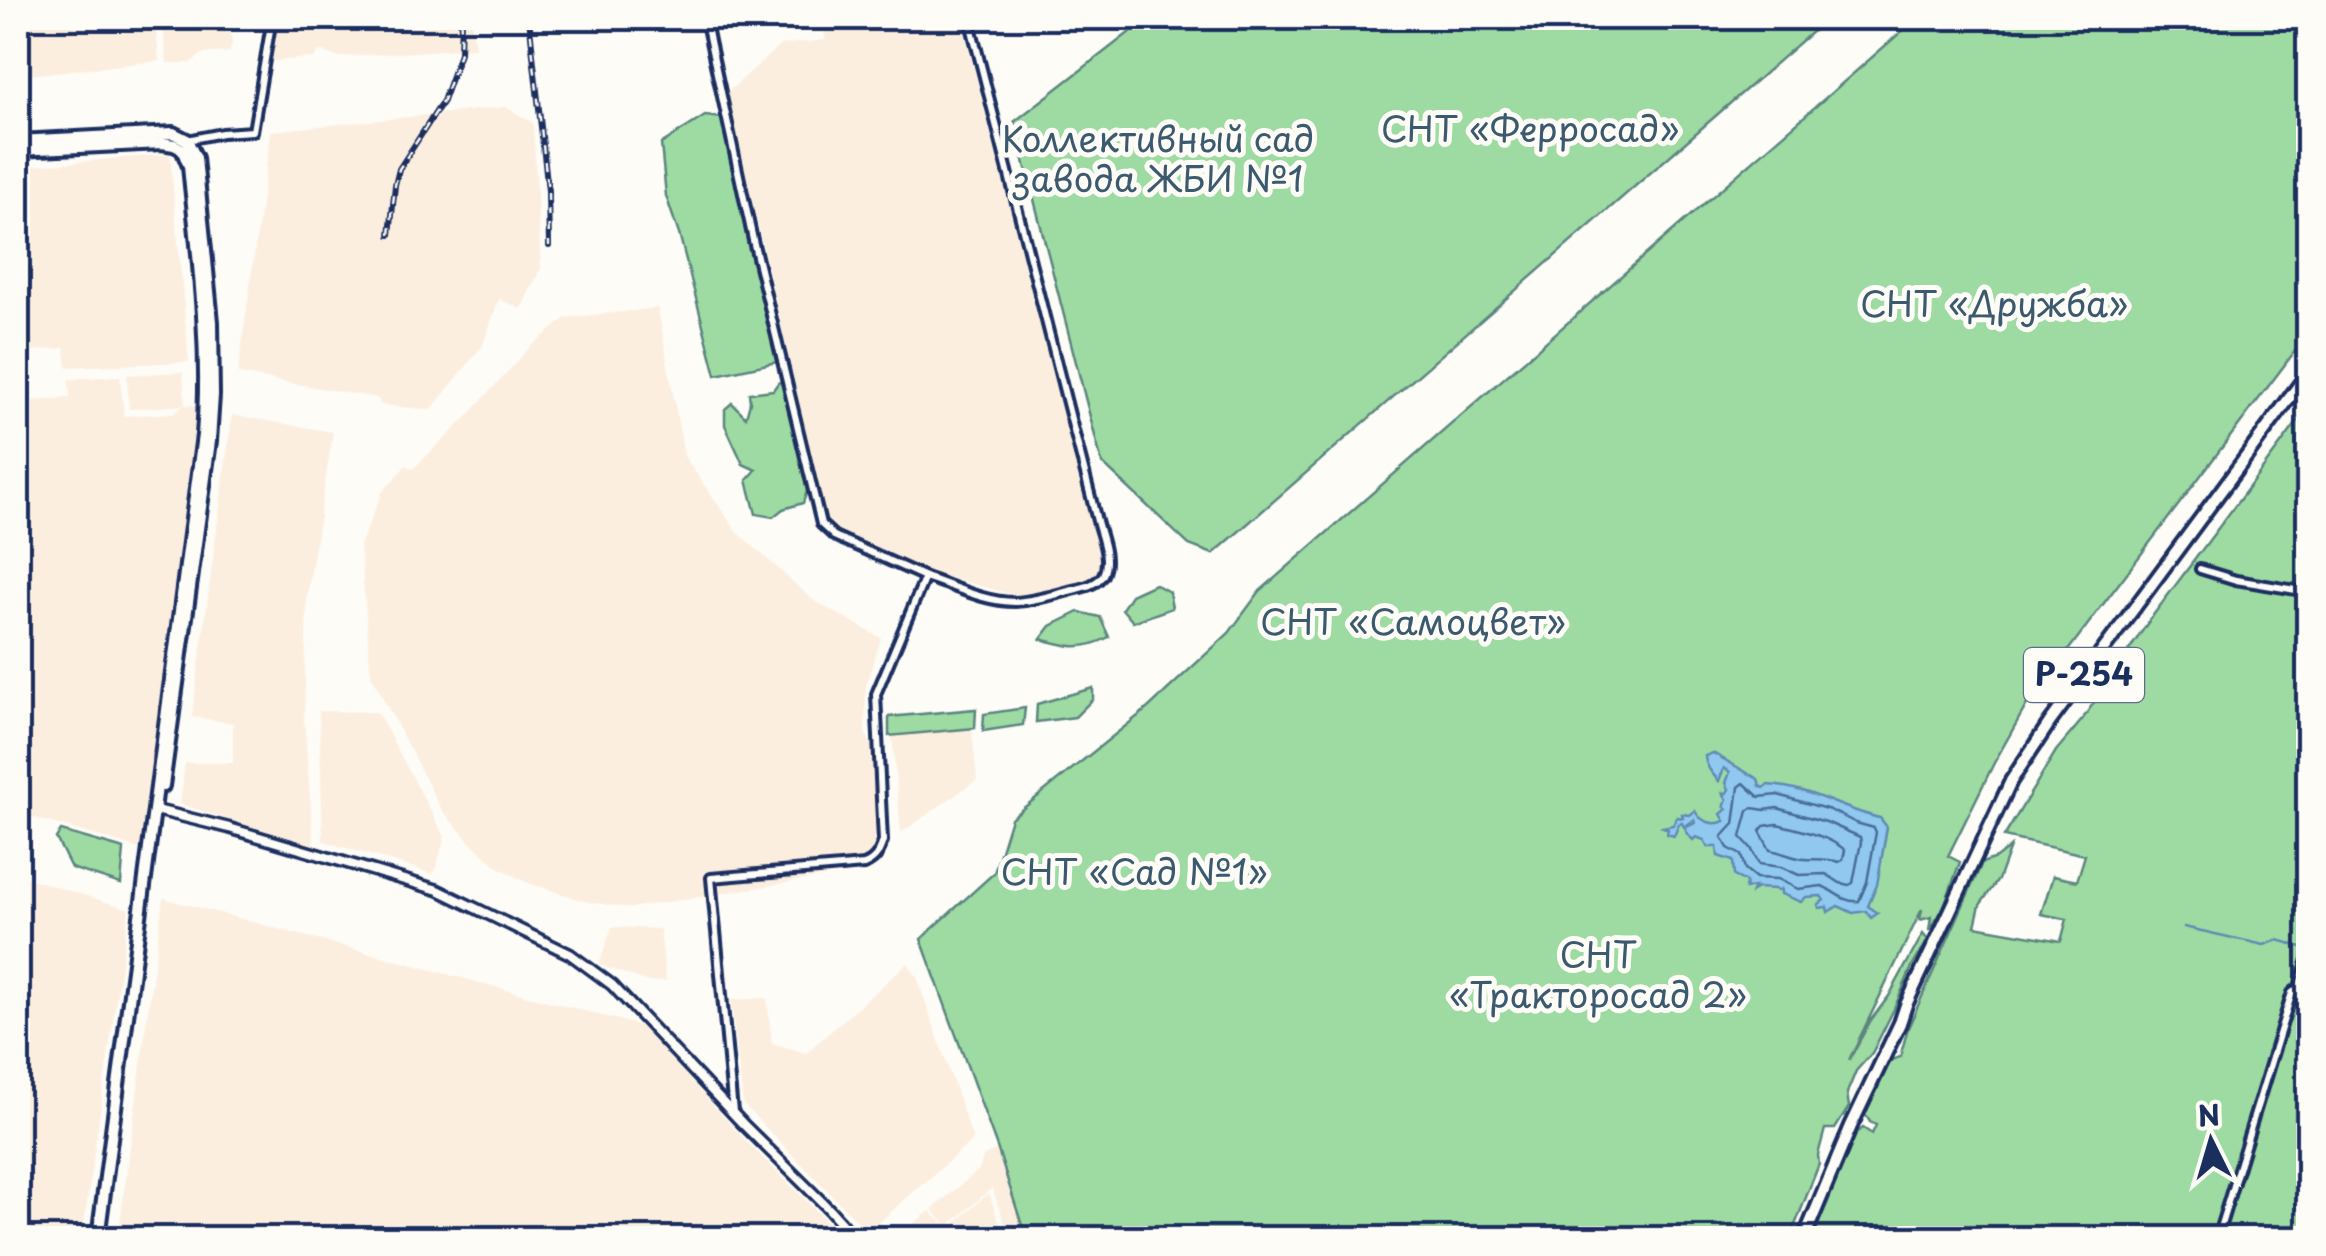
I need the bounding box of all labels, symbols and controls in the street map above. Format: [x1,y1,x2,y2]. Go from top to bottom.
park label: СНТ «Ферросад» [1381,101,1679,154]
park label: Коллективный сад завода ЖБИ №1 [1002,111,1314,204]
park label: СНТ «Дружба» [1860,276,2128,329]
park label: СНТ «Самоцвет» [1260,594,1566,647]
road number: Р-254 [2024,648,2144,702]
park label: СНТ «Сад №1» [1000,844,1268,897]
park label: СНТ «Тракторосад 2» [1449,927,1747,1020]
north arrow [2161,1091,2261,1191]
text: N [2196,1092,2222,1137]

